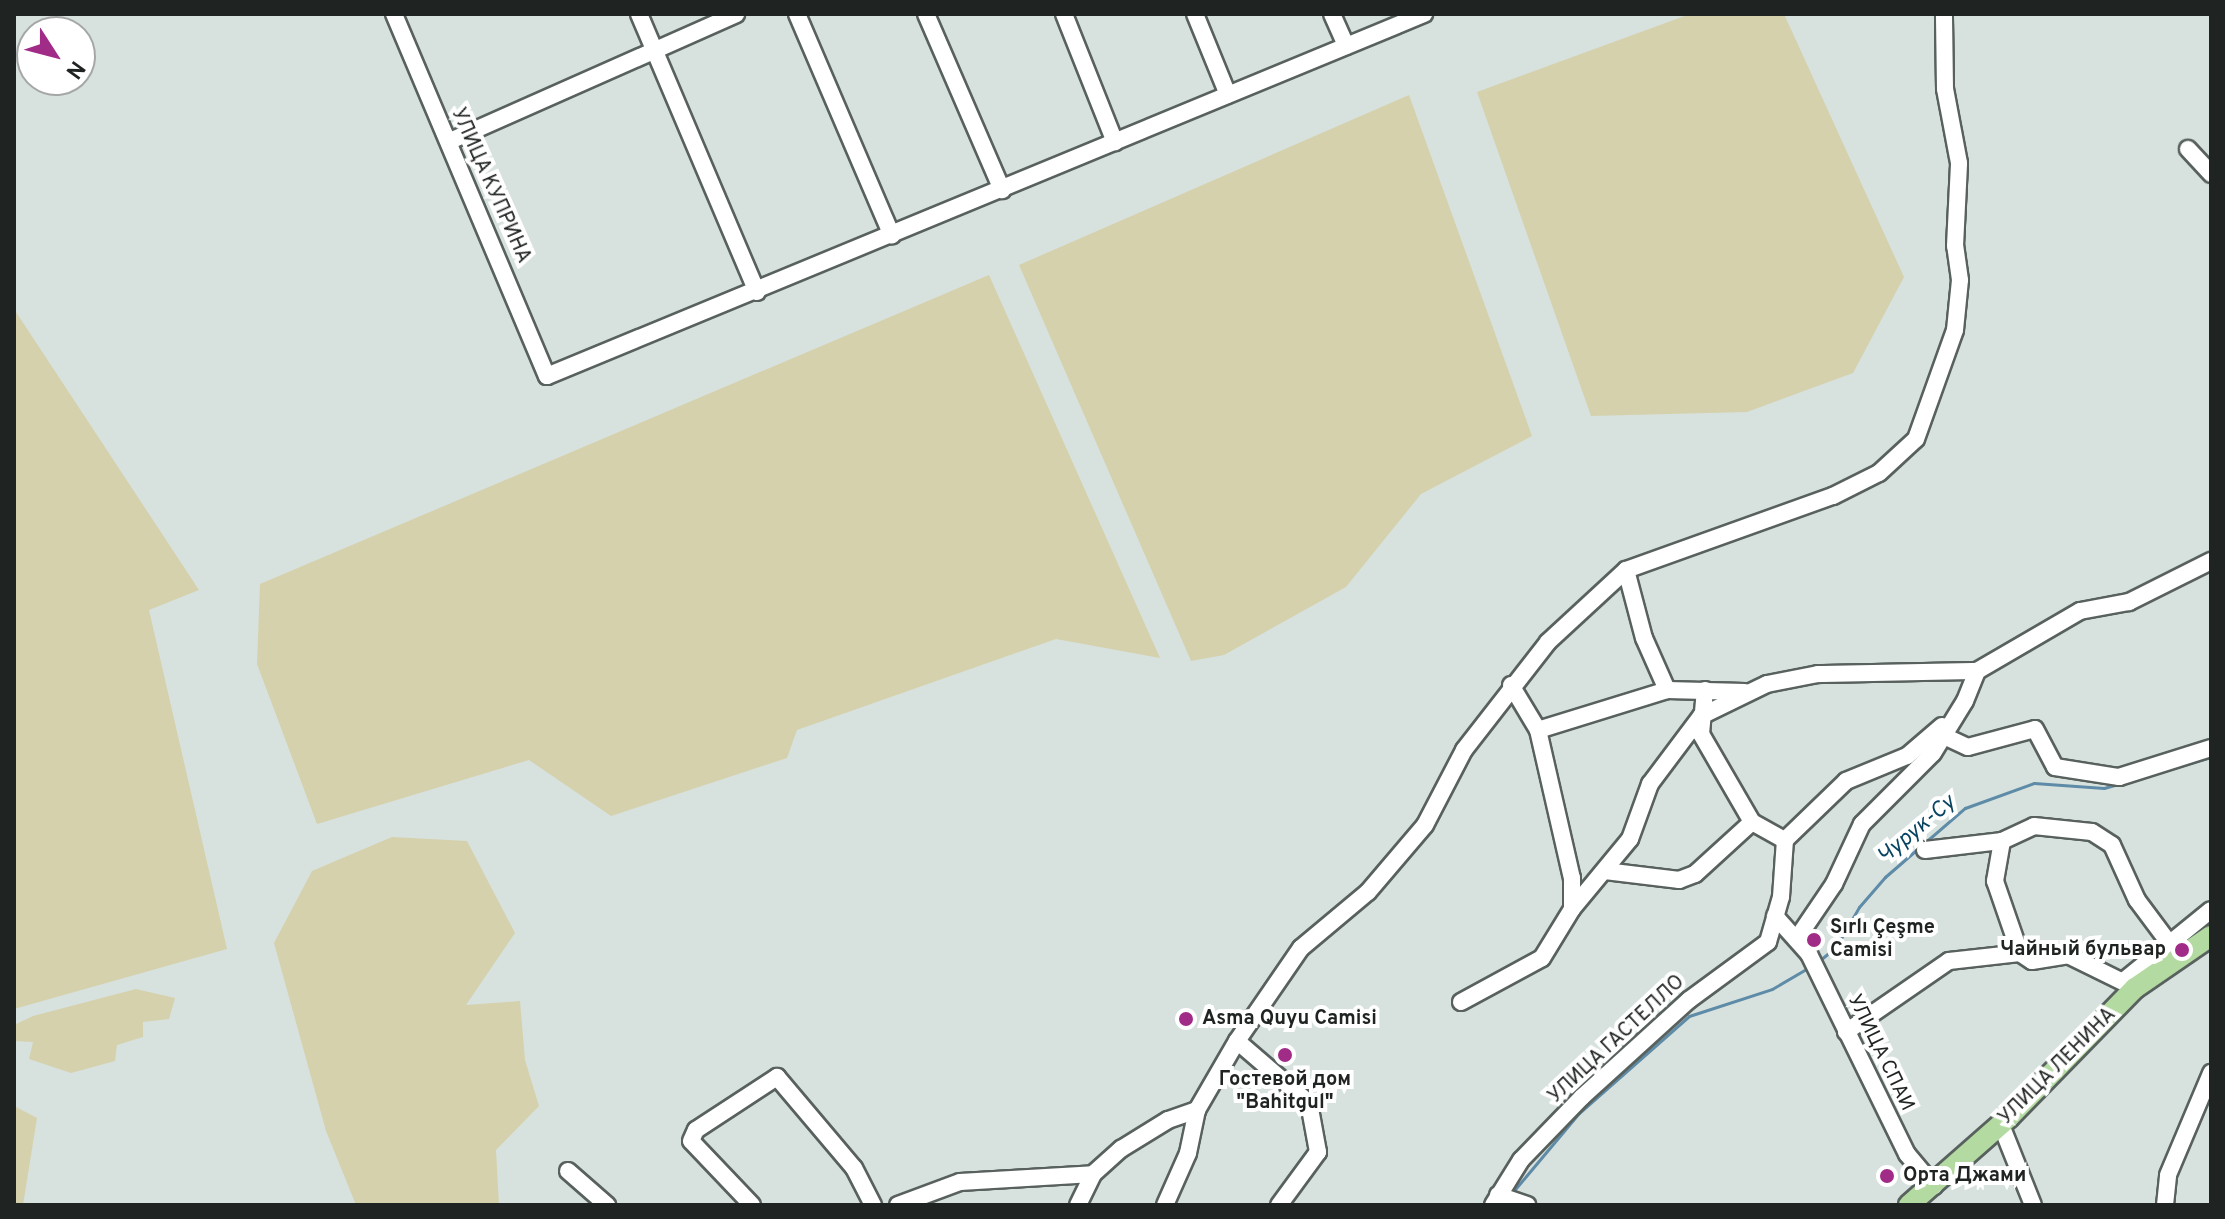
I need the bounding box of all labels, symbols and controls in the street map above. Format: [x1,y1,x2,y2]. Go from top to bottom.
north arrow [16,16,96,96]
text: N [59,55,90,84]
street label: УЛИЦА КУПРИНА [445,104,535,268]
water label: Чурук-Су [1873,790,1961,870]
place label: Sırlı Çeşme Camisi [1830,916,1935,963]
marker: Sırlı Çeşme Camisi [1805,931,1823,949]
place label: Чайный бульвар [2000,938,2166,962]
marker: Чайный бульвар [2173,941,2191,959]
street label: УЛИЦА ГАСТЕЛЛО [1544,971,1690,1109]
street label: УЛИЦА СПАИ [1841,990,1919,1116]
street label: УЛИЦА ЛЕНИНА [1994,1003,2122,1131]
place label: Asma Quyu Camisi [1202,1007,1377,1031]
marker: Asma Quyu Camisi [1177,1010,1195,1028]
marker: Гостевой дом "Bahitgul" [1276,1046,1294,1064]
place label: Гостевой дом "Bahitgul" [1219,1068,1351,1115]
place label: Орта Джами [1903,1164,2026,1188]
marker: Орта Джами [1878,1167,1896,1185]

